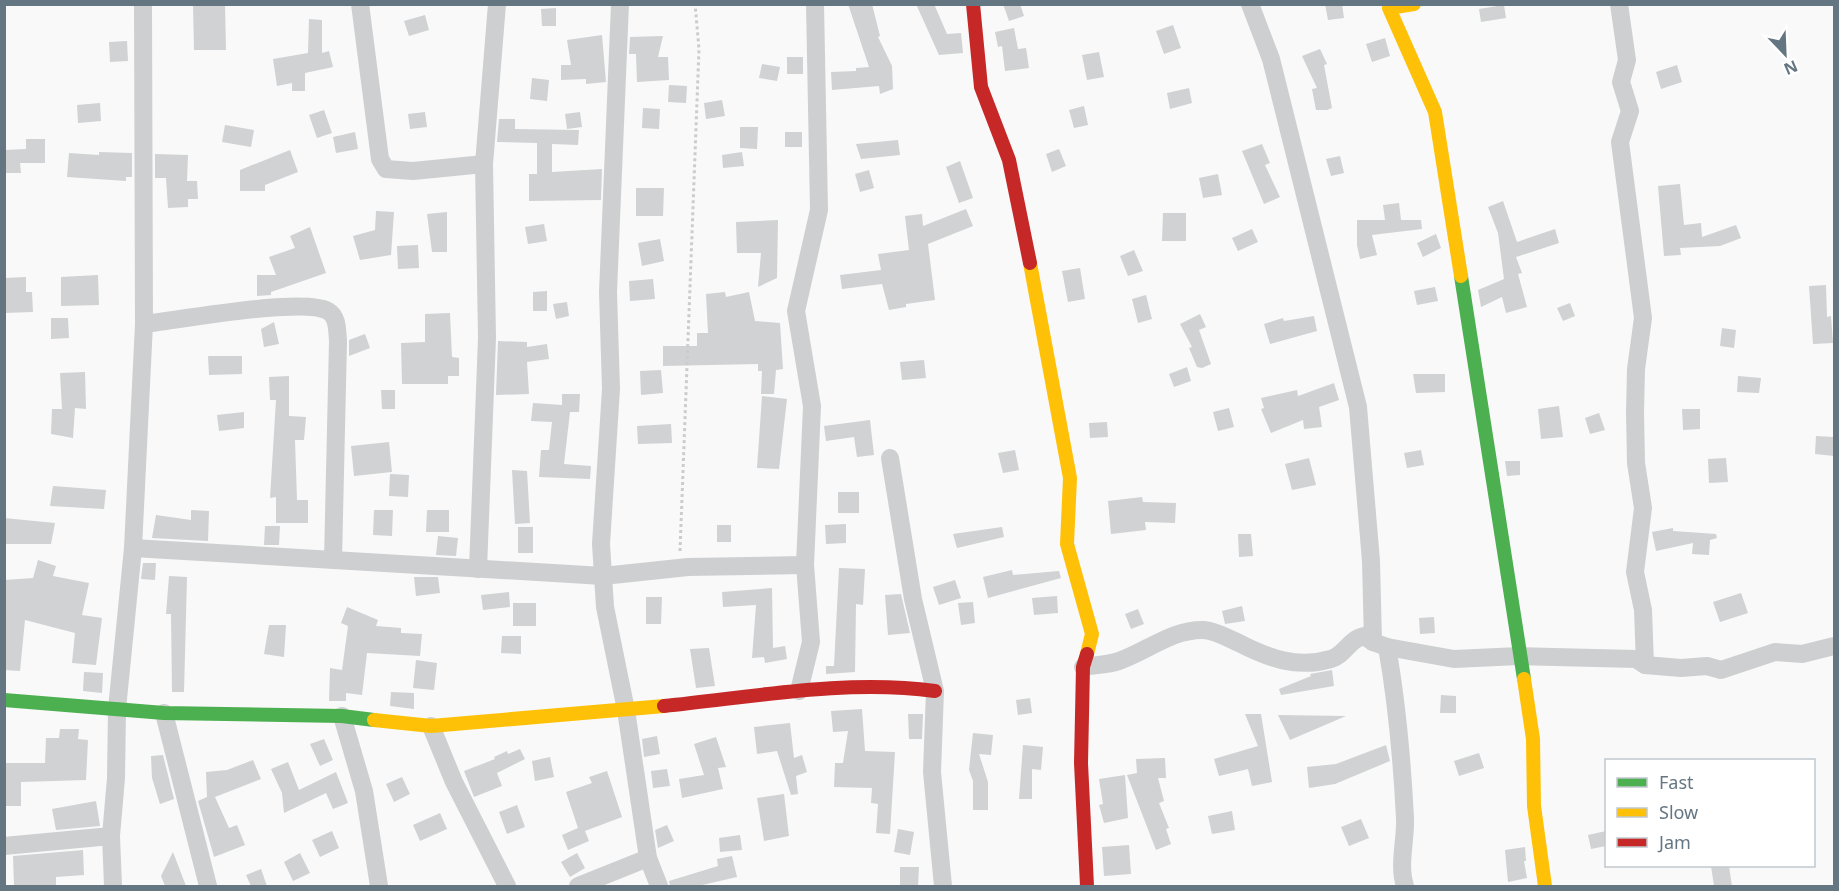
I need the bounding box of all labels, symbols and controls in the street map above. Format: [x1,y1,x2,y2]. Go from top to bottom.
north arrow [1755,24,1815,84]
text: N [1781,55,1801,80]
legend [1605,759,1815,867]
text: Fast [1659,770,1694,794]
text: Slow [1659,800,1698,824]
text: Jam [1657,830,1691,854]

